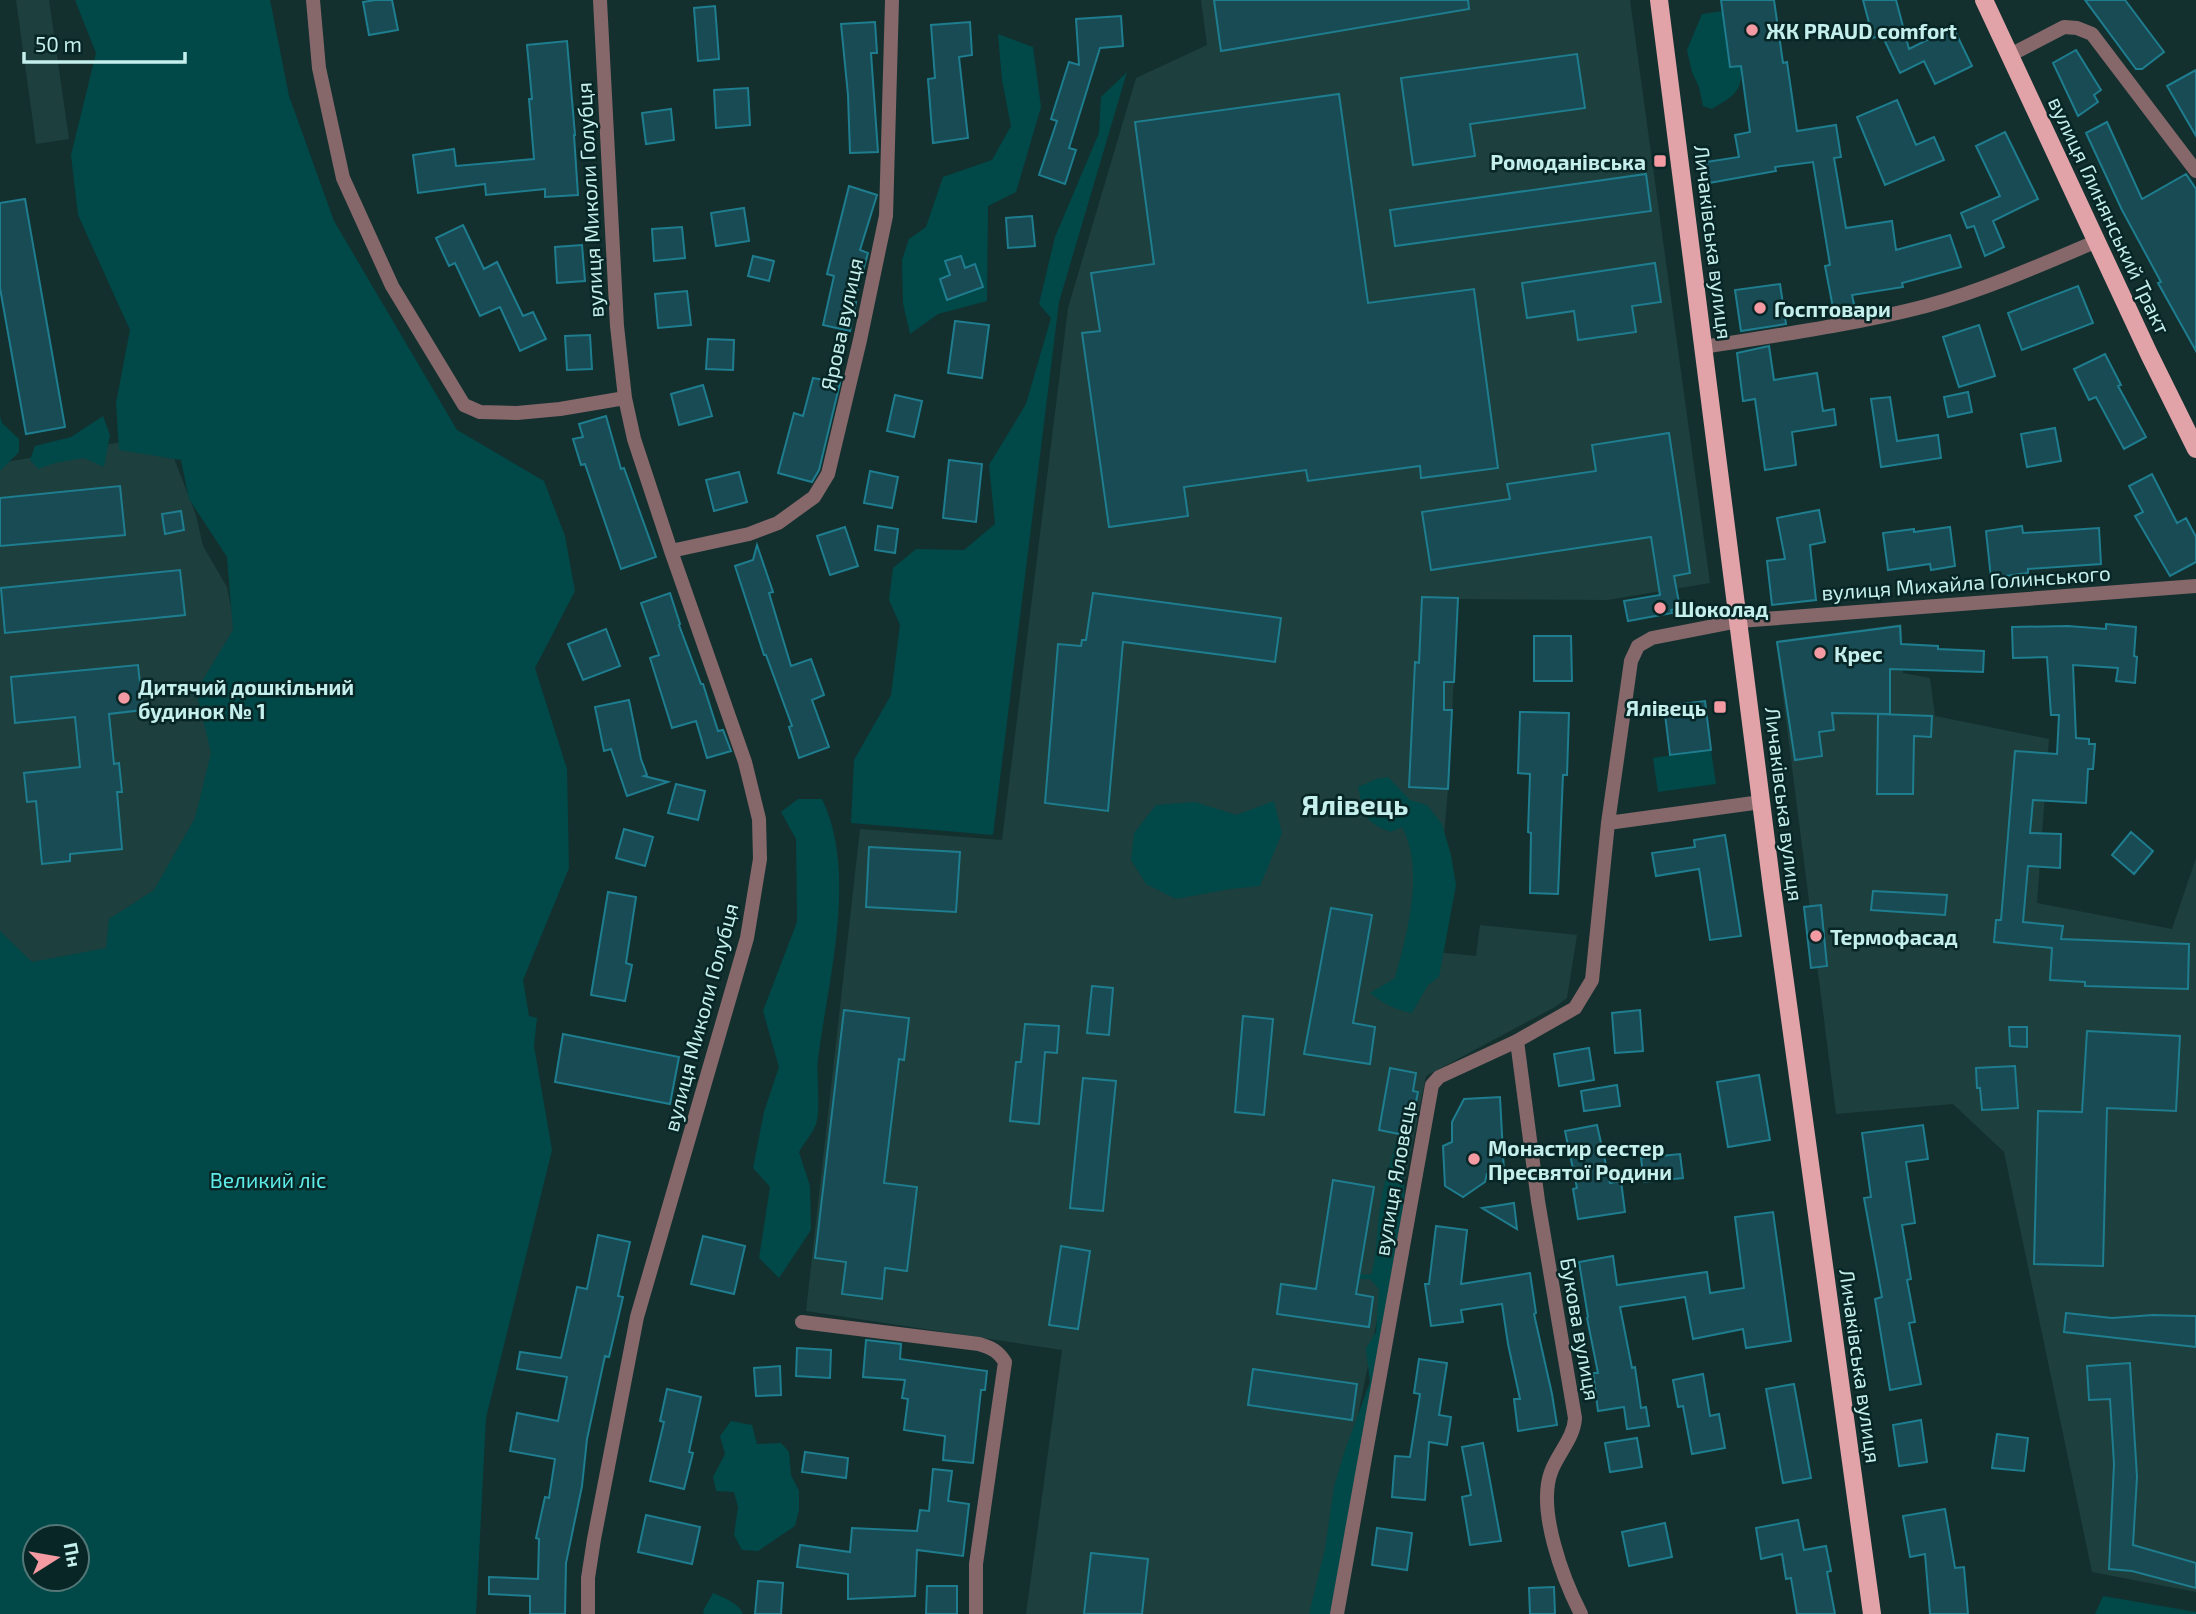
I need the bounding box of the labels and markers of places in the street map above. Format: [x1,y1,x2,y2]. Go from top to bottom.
place label: ЖК PRAUD comfort [1766,18,1957,43]
marker: ЖК PRAUD comfort [1744,22,1760,38]
place label: Ромоданівська [1490,149,1646,174]
marker: Ромоданівська [1652,153,1668,169]
place label: Госптовари [1774,296,1891,321]
marker: Госптовари [1752,300,1768,316]
place label: Шоколад [1674,596,1769,621]
marker: Шоколад [1652,600,1668,616]
place label: Крес [1834,641,1883,666]
marker: Крес [1812,645,1828,661]
place label: Дитячий дошкільний будинок № 1 [138,674,354,723]
marker: Дитячий дошкільний будинок № 1 [116,690,132,706]
place label: Ялівець [1626,695,1706,720]
marker: Ялівець [1712,699,1728,715]
place label: Термофасад [1830,924,1958,949]
marker: Термофасад [1808,928,1824,944]
place label: Монастир сестер Пресвятої Родини [1488,1135,1672,1184]
marker: Монастир сестер Пресвятої Родини [1466,1151,1482,1167]

